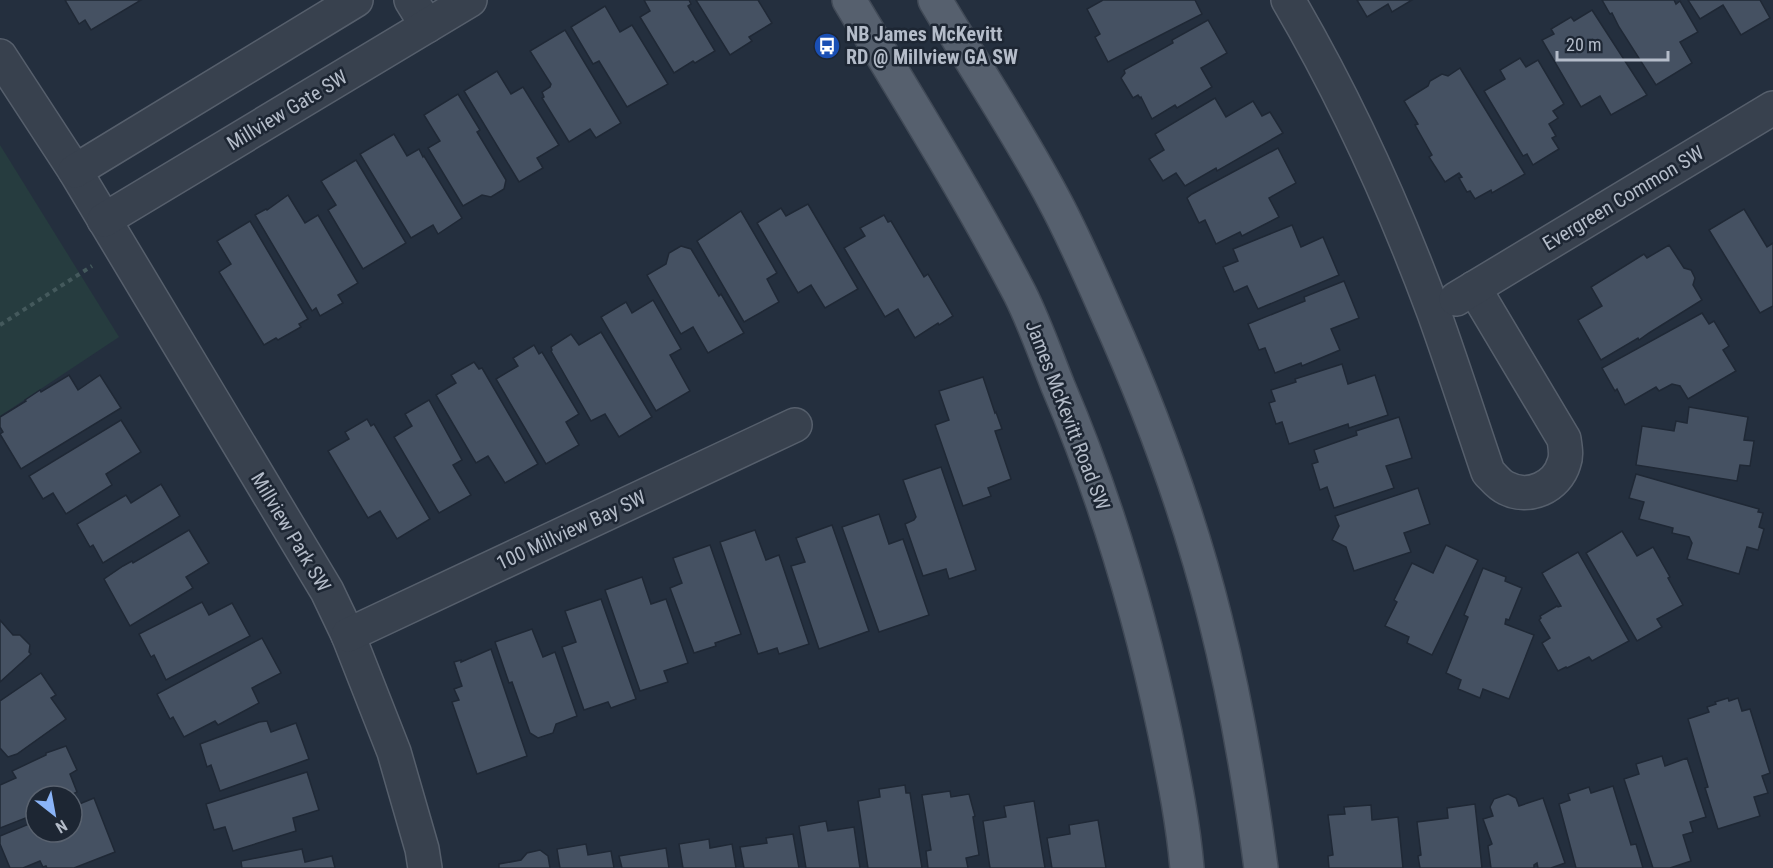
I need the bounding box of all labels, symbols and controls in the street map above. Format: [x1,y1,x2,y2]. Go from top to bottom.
place label: NB James McKevitt RD @ Millview GA SW [846,22,1018,69]
scale bar [1557,24,1668,62]
bus stop icon: NB James McKevitt RD @ Millview GA SW [812,31,842,61]
text: 20 m [1566,34,1601,55]
street label: Millview Gate SW [223,65,351,155]
street label: Evergreen Common SW [1538,140,1708,256]
street label: James McKevitt Road SW [1021,317,1115,513]
street label: Millview Park SW [246,468,336,596]
street label: 100 Millview Bay SW [492,485,650,575]
north arrow [24,784,84,844]
text: N [52,816,71,837]

